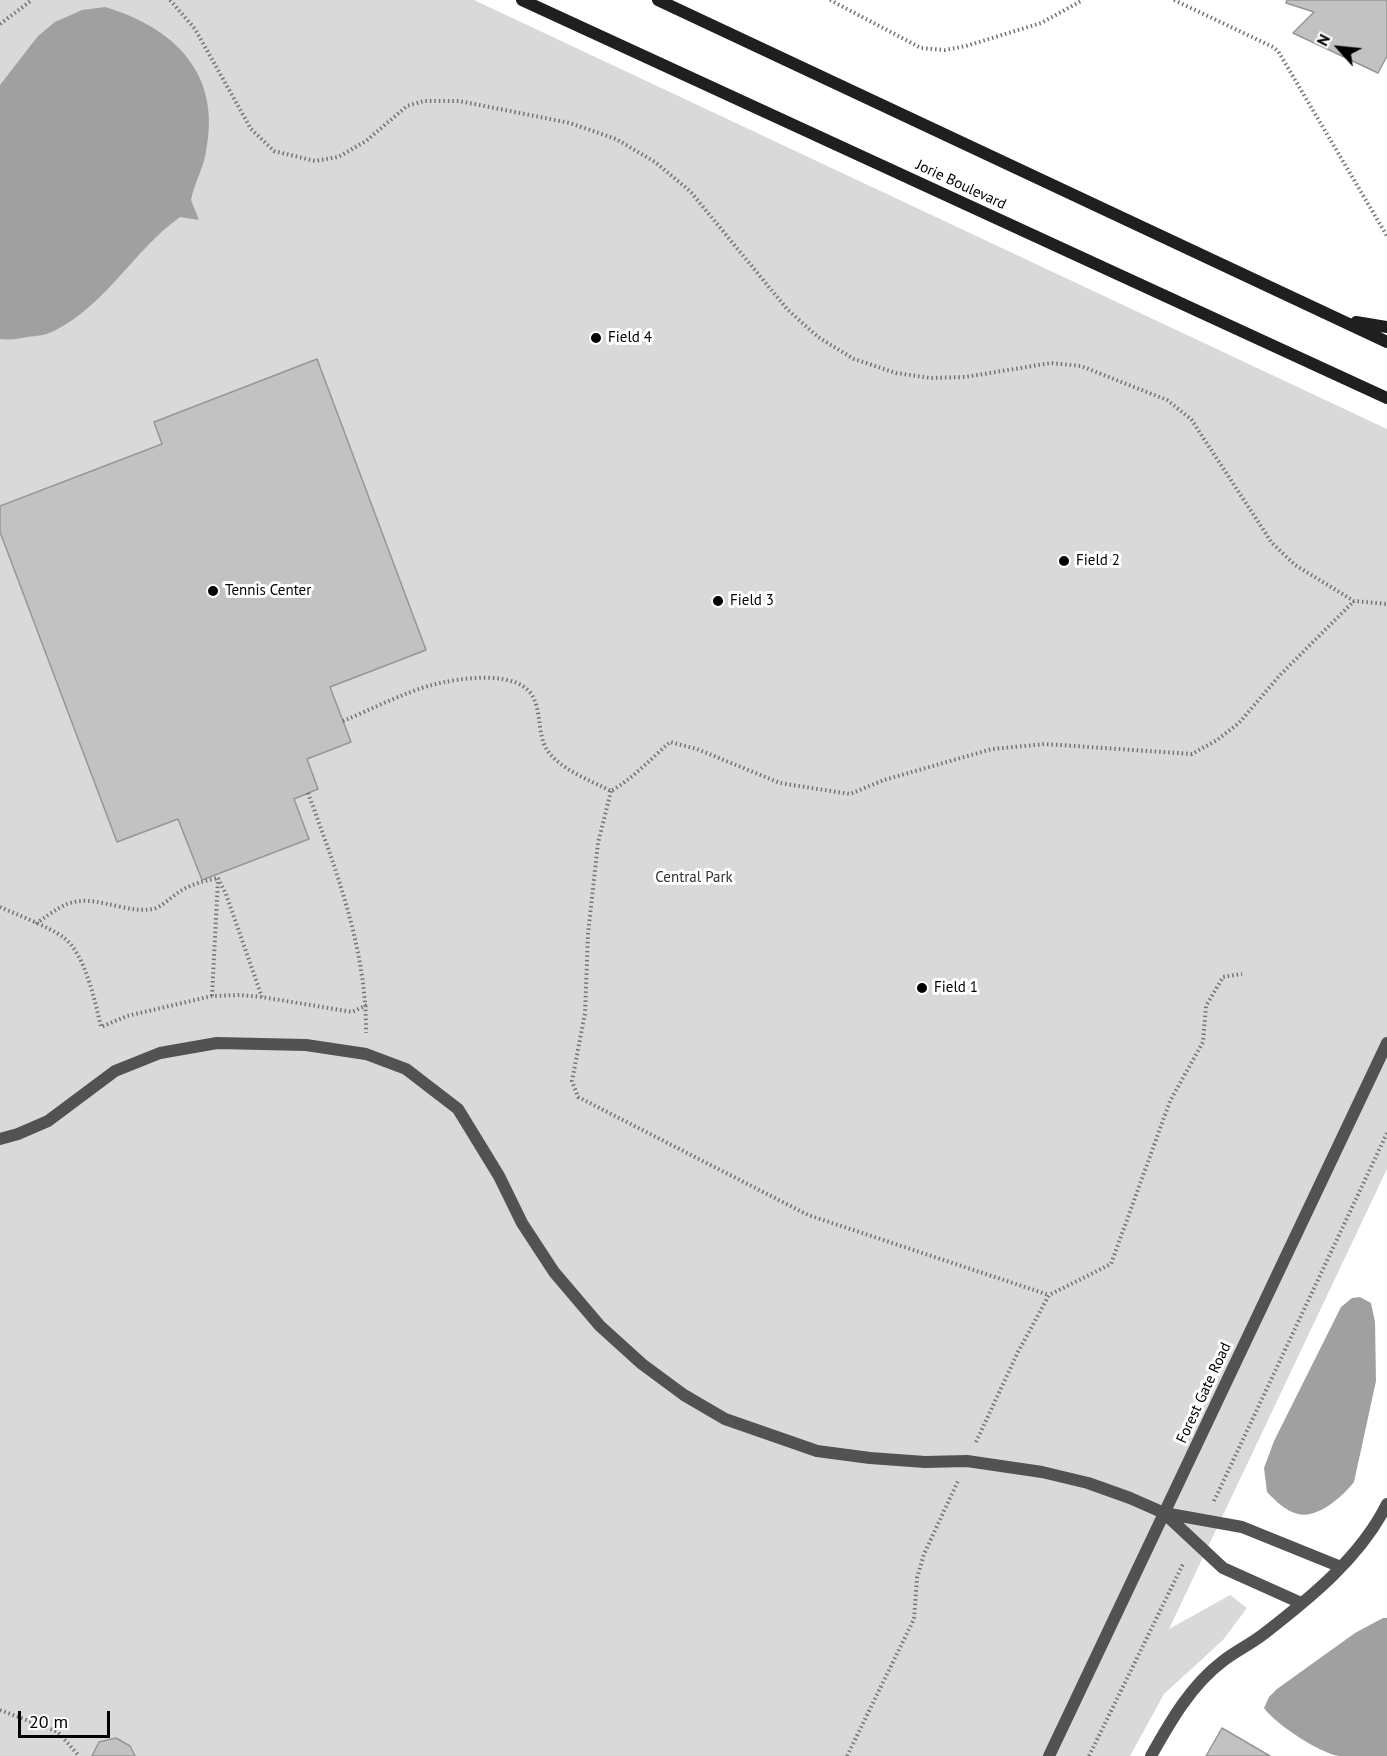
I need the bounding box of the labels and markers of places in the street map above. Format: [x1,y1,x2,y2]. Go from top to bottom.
place label: Field 4 [608,329,652,347]
marker: Field 4 [589,331,603,345]
place label: Field 2 [1076,552,1120,570]
marker: Field 2 [1057,554,1071,568]
place label: Tennis Center [225,582,311,600]
marker: Tennis Center [206,584,220,598]
place label: Field 3 [730,592,774,610]
marker: Field 3 [711,594,725,608]
place label: Field 1 [934,979,978,997]
marker: Field 1 [915,981,929,995]

